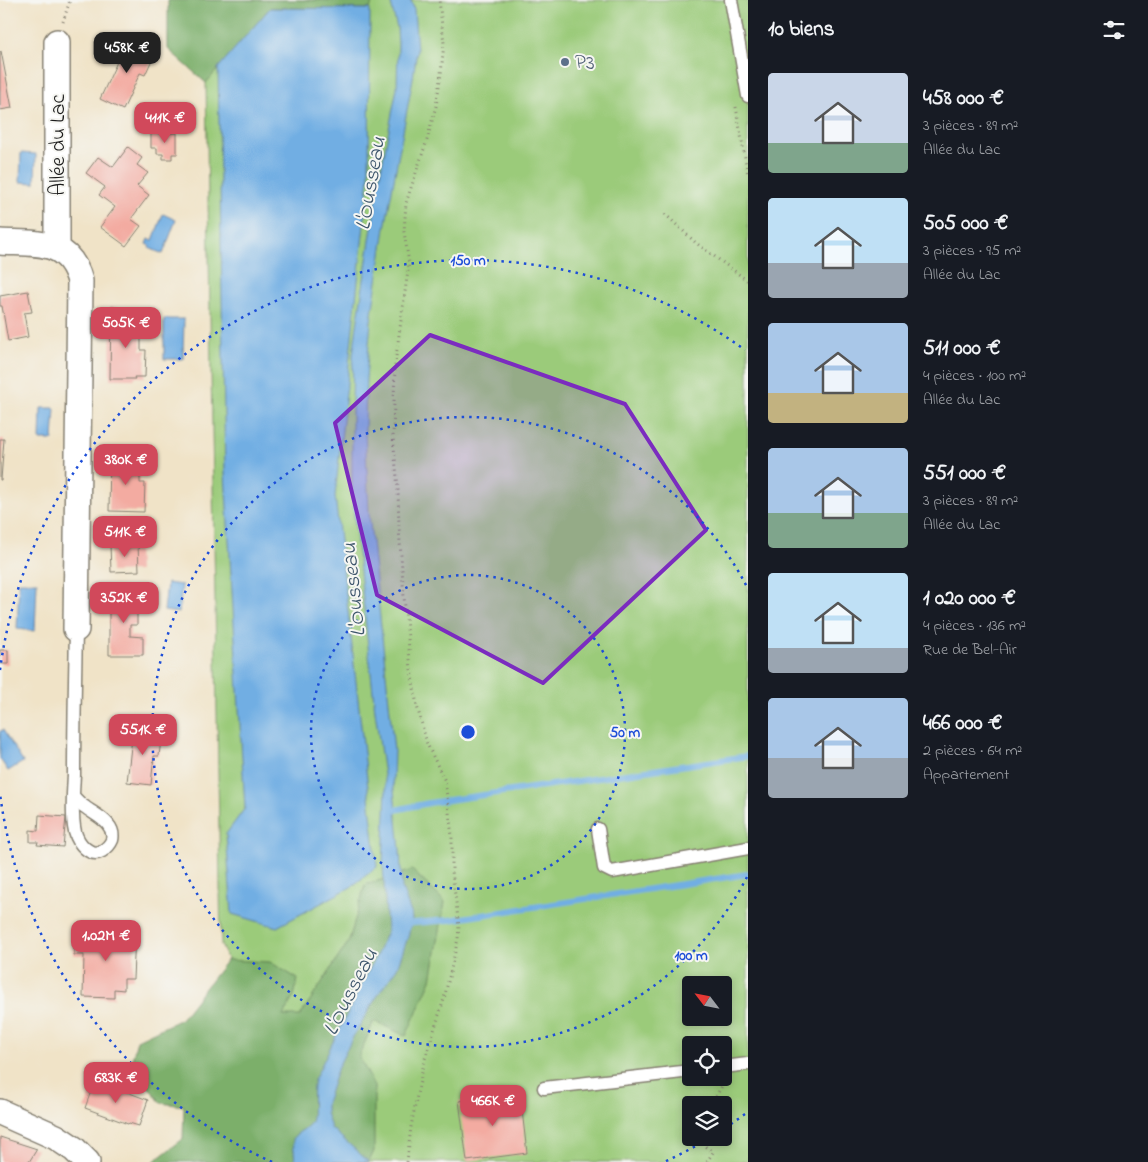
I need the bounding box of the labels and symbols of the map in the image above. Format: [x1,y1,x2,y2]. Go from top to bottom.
pin: 458K € [86,32,168,74]
place label: P3 [575,49,595,79]
marker: P3 [559,56,571,68]
street label: Allée du Lac [44,94,74,196]
pin: 411K € [124,102,206,144]
water label: L'Ousseau [348,134,396,233]
text: 150 m [450,250,486,272]
pin: 505K € [85,306,167,349]
pin: 380K € [85,444,167,486]
pin: 511K € [84,516,166,558]
water label: L'Ousseau [334,541,376,638]
pin: 352K € [83,582,165,624]
pin: 551K € [102,714,184,756]
text: 50 m [610,722,641,744]
centre of rings [459,723,477,741]
pin: 1.02M € [60,920,152,962]
water label: L'Ousseau [316,943,387,1042]
text: 100 m [674,945,708,967]
north arrow [682,976,732,1026]
pin: 683K € [75,1062,157,1104]
pin: 466K € [452,1084,534,1127]

